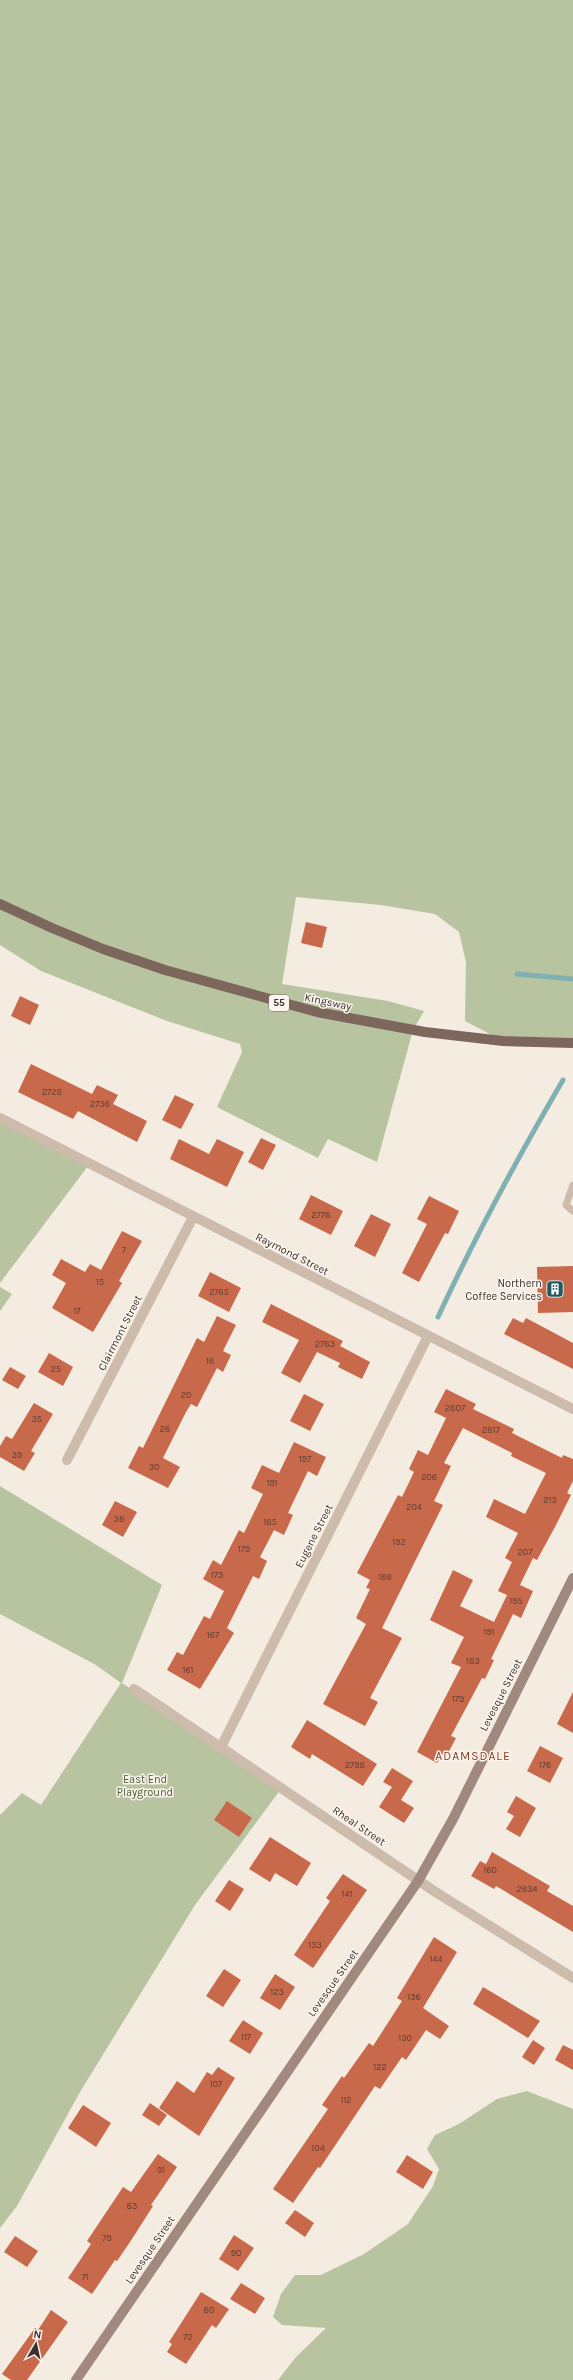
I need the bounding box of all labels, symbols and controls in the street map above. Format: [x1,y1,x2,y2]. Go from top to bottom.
street label: Kingsway [303,991,353,1013]
road number: 55 [269,995,289,1011]
house number: 2728 [42,1087,63,1097]
house number: 2736 [90,1099,110,1109]
house number: 2778 [311,1210,331,1220]
street label: Raymond Street [253,1230,331,1278]
house number: 7 [122,1245,127,1255]
house number: 15 [96,1277,104,1287]
place label: Northern Coffee Services [466,1277,542,1303]
building icon: Northern Coffee Services [545,1279,565,1299]
house number: 2765 [209,1287,229,1297]
street label: Clairmont Street [95,1293,145,1373]
house number: 17 [73,1306,81,1316]
house number: 2783 [315,1339,335,1349]
house number: 16 [206,1356,214,1366]
house number: 25 [51,1364,61,1374]
house number: 20 [181,1390,191,1400]
house number: 2807 [445,1403,466,1413]
house number: 35 [32,1414,42,1424]
house number: 26 [160,1424,170,1434]
house number: 2817 [482,1425,501,1435]
house number: 39 [12,1450,22,1460]
house number: 197 [299,1454,312,1464]
house number: 30 [149,1462,159,1472]
house number: 206 [421,1472,437,1482]
house number: 191 [266,1478,278,1488]
house number: 213 [543,1495,557,1505]
street label: Eugene Street [292,1502,336,1570]
house number: 204 [406,1502,422,1512]
house number: 38 [114,1514,125,1524]
house number: 185 [263,1517,277,1527]
house number: 192 [392,1537,406,1547]
house number: 179 [238,1544,250,1554]
house number: 207 [518,1547,533,1557]
house number: 173 [211,1570,223,1580]
house number: 186 [378,1572,392,1582]
house number: 195 [509,1596,523,1606]
house number: 191 [483,1627,495,1637]
house number: 167 [207,1630,220,1640]
house number: 183 [466,1656,480,1666]
street label: Levesque Street [477,1657,525,1733]
house number: 161 [182,1665,194,1675]
house number: 179 [452,1694,464,1704]
district label: ADAMSDALE [435,1749,511,1763]
house number: 2798 [345,1760,366,1770]
house number: 176 [539,1760,551,1770]
park label: East End Playground [117,1773,173,1799]
street label: Rheal Street [330,1804,388,1848]
house number: 160 [483,1865,497,1875]
house number: 2834 [516,1884,538,1894]
house number: 141 [342,1889,353,1899]
house number: 133 [308,1940,322,1950]
street label: Levesque Street [305,1947,361,2019]
house number: 144 [429,1954,443,1964]
house number: 123 [270,1987,284,1997]
house number: 136 [407,1992,421,2002]
house number: 117 [241,2032,252,2042]
house number: 130 [398,2033,412,2043]
house number: 122 [373,2062,387,2072]
house number: 107 [210,2079,223,2089]
house number: 112 [340,2095,352,2105]
house number: 104 [311,2143,325,2153]
house number: 91 [157,2165,165,2175]
house number: 83 [127,2201,137,2211]
street label: Levesque Street [122,2213,178,2287]
house number: 79 [102,2233,112,2243]
house number: 90 [231,2248,241,2258]
house number: 71 [81,2272,89,2282]
house number: 80 [204,2305,214,2315]
north arrow [16,2324,56,2364]
text: N [33,2328,42,2342]
house number: 72 [183,2332,193,2342]

